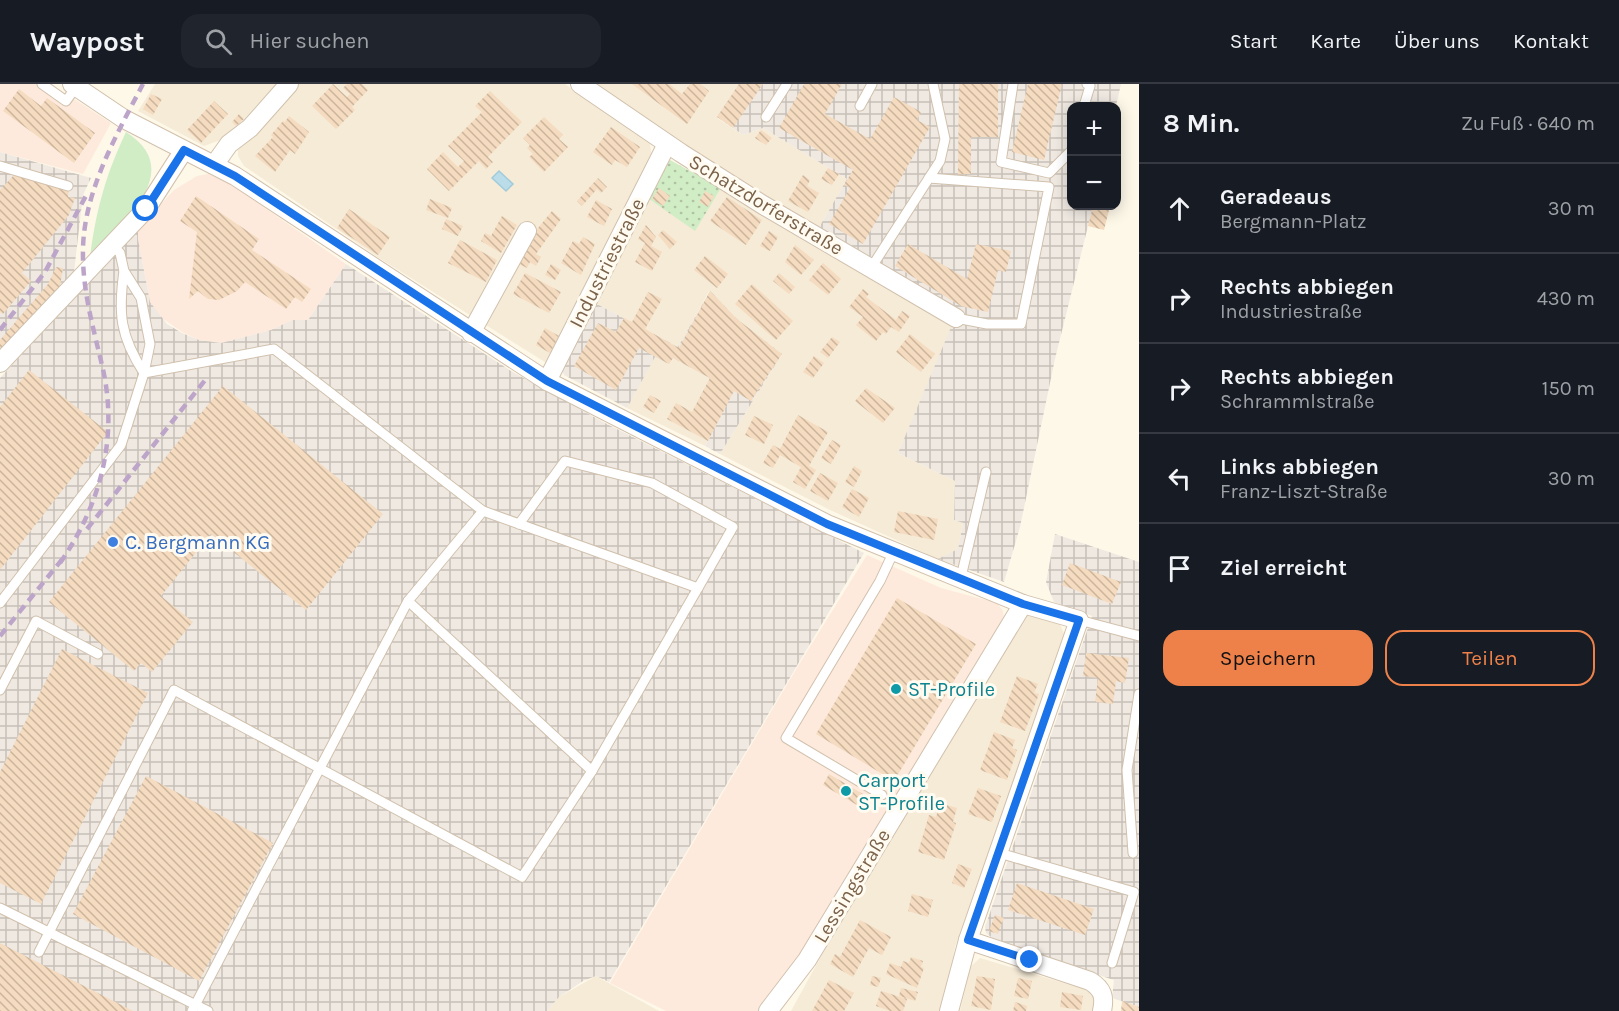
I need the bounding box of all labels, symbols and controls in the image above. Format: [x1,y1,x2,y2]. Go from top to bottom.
search box [181,14,601,68]
text: Waypost [30,25,145,58]
icon: search [202,25,235,58]
text: Hier suchen [250,28,369,54]
text: Start [1230,29,1277,53]
text: Karte [1310,29,1361,53]
text: Über uns [1394,29,1480,53]
text: Kontakt [1513,29,1589,53]
map controls [1067,102,1121,210]
button: + [1067,102,1121,156]
text: 8 Min. [1163,108,1239,139]
text: Zu Fuß · 640 m [1461,112,1595,135]
street label: Schatzdorferstraße [685,150,847,260]
button: − [1067,156,1121,210]
text: Geradeaus [1220,184,1332,210]
icon: ahead [1163,192,1196,225]
route start [132,195,158,221]
street label: Industriestraße [565,195,649,331]
text: 30 m [1548,197,1595,220]
text: Bergmann-Platz [1220,210,1366,233]
text: Rechts abbiegen [1220,274,1394,300]
icon: right [1163,282,1196,315]
text: 430 m [1537,287,1595,310]
text: Industriestraße [1220,300,1362,323]
text: Rechts abbiegen [1220,364,1394,390]
icon: right [1163,372,1196,405]
text: 150 m [1542,377,1595,400]
text: Schrammlstraße [1220,390,1375,413]
text: Links abbiegen [1220,454,1379,480]
icon: left [1163,462,1196,495]
text: 30 m [1548,467,1595,490]
text: Franz-Liszt-Straße [1220,480,1387,503]
place label: C. Bergmann KG [125,531,270,554]
marker: C. Bergmann KG [106,535,120,549]
icon: arrive [1163,552,1196,585]
text: Ziel erreicht [1220,555,1347,581]
button: Speichern [1163,630,1373,686]
button: Teilen [1385,630,1595,686]
place label: ST-Profile [908,678,995,701]
marker: ST-Profile [889,682,903,696]
place label: Carport ST-Profile [858,769,945,815]
marker: Carport ST-Profile [839,784,853,798]
street label: Lessingstraße [809,825,895,947]
route end [1016,946,1042,972]

